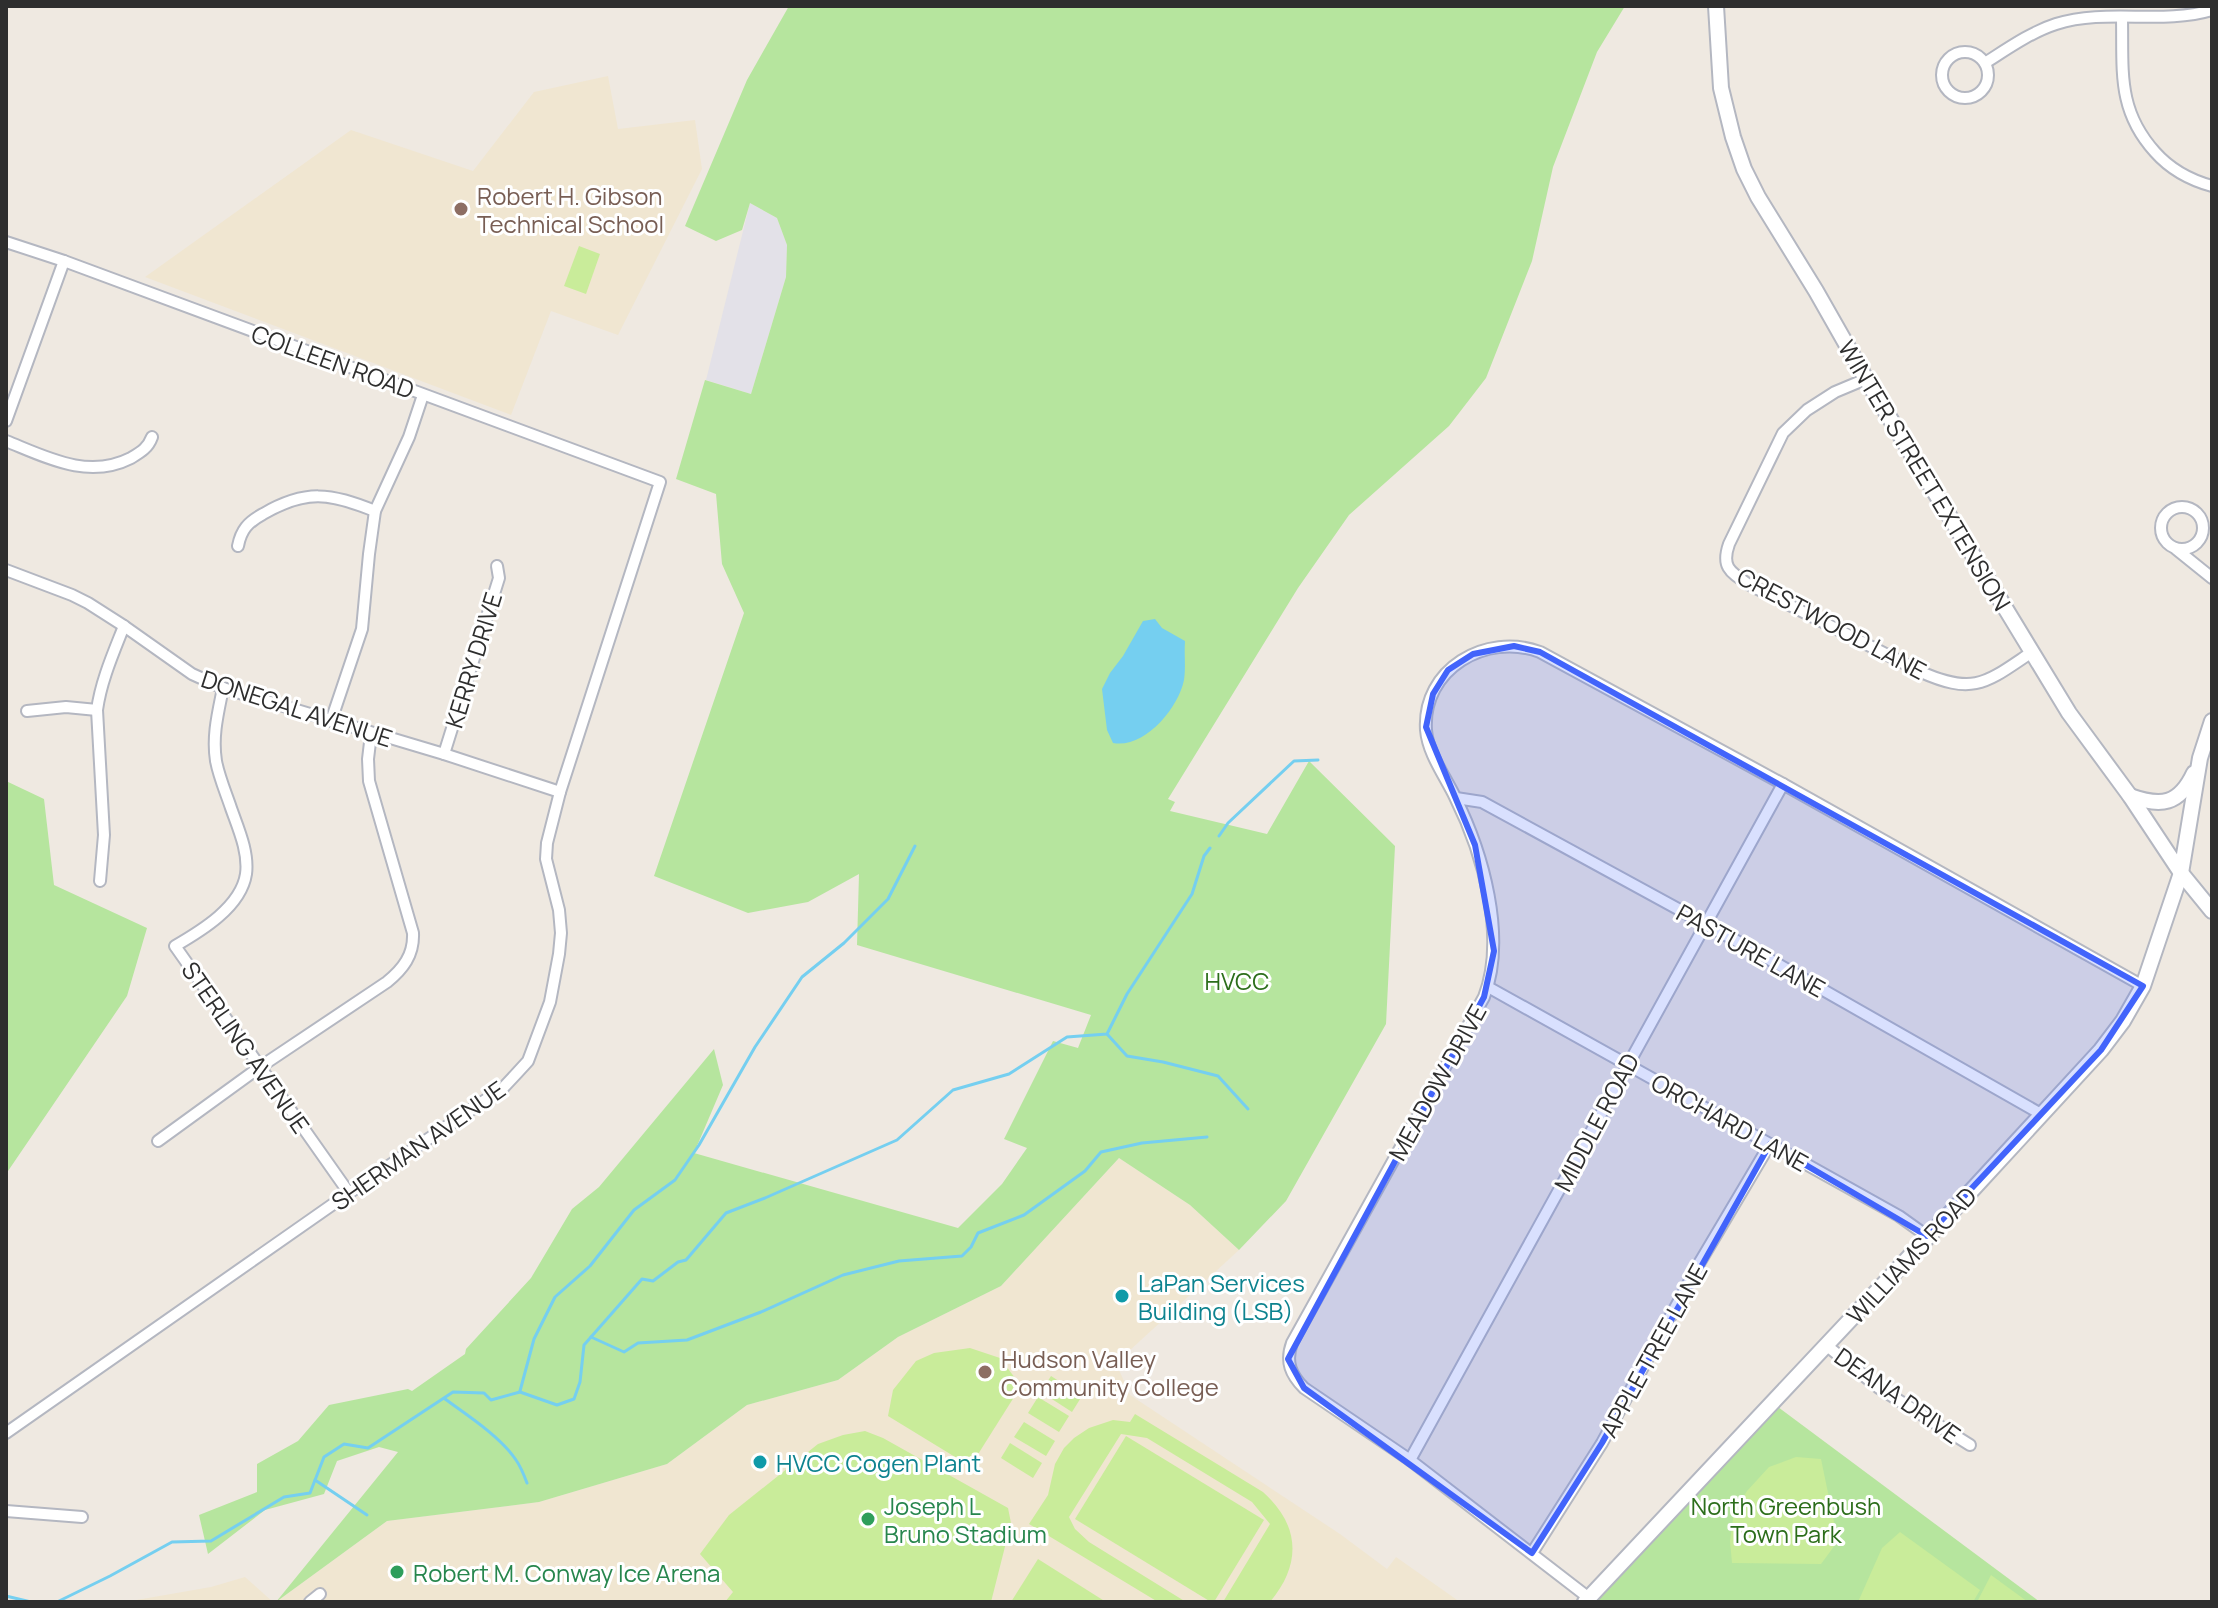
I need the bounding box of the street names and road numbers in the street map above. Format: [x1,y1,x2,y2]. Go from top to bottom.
street label: COLLEEN ROAD [247,316,419,406]
street label: WINTER STREET EXTENSION [1831,334,2019,616]
street label: CRESTWOOD LANE [1732,559,1932,687]
street label: KERRY DRIVE [437,588,509,732]
street label: DONEGAL AVENUE [197,662,397,754]
street label: PASTURE LANE [1671,896,1831,1004]
street label: STERLING AVENUE [174,955,318,1139]
street label: MEADOW DRIVE [1380,998,1494,1166]
street label: MIDDLE ROAD [1546,1047,1646,1197]
street label: ORCHARD LANE [1646,1065,1814,1179]
street label: SHERMAN AVENUE [324,1073,512,1217]
street label: WILLIAMS ROAD [1839,1179,1983,1331]
street label: APPLE TREE LANE [1592,1257,1714,1443]
street label: DEANA DRIVE [1829,1339,1967,1451]

